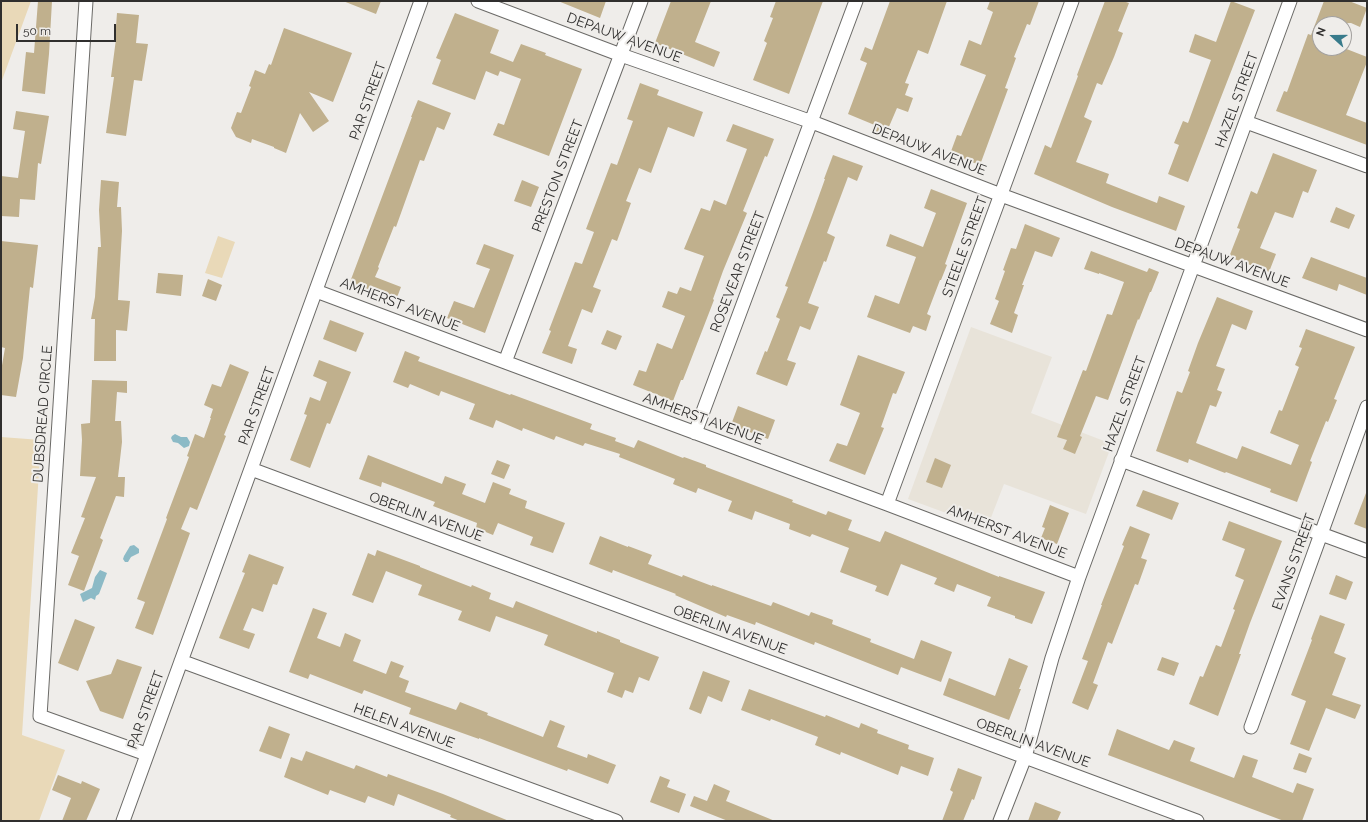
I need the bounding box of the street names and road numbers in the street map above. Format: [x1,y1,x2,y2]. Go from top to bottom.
street label: DEPAUW AVENUE [564,9,684,67]
street label: HAZEL STREET [1212,50,1262,150]
street label: PAR STREET [346,60,390,142]
street label: PRESTON STREET [529,117,587,235]
street label: DEPAUW AVENUE [870,120,988,180]
street label: STEELE STREET [939,194,991,300]
street label: ROSEVEAR STREET [707,209,769,335]
street label: DEPAUW AVENUE [1172,234,1292,292]
street label: AMHERST AVENUE [338,274,462,336]
street label: DUBSDREAD CIRCLE [30,345,56,483]
street label: HAZEL STREET [1100,354,1150,454]
street label: PAR STREET [235,365,279,447]
street label: AMHERST AVENUE [641,389,765,449]
street label: OBERLIN AVENUE [367,489,485,545]
street label: AMHERST AVENUE [945,501,1069,563]
street label: EVANS STREET [1269,512,1319,612]
street label: OBERLIN AVENUE [671,602,789,658]
street label: PAR STREET [124,669,168,751]
street label: HELEN AVENUE [351,700,457,752]
street label: OBERLIN AVENUE [974,715,1092,771]

